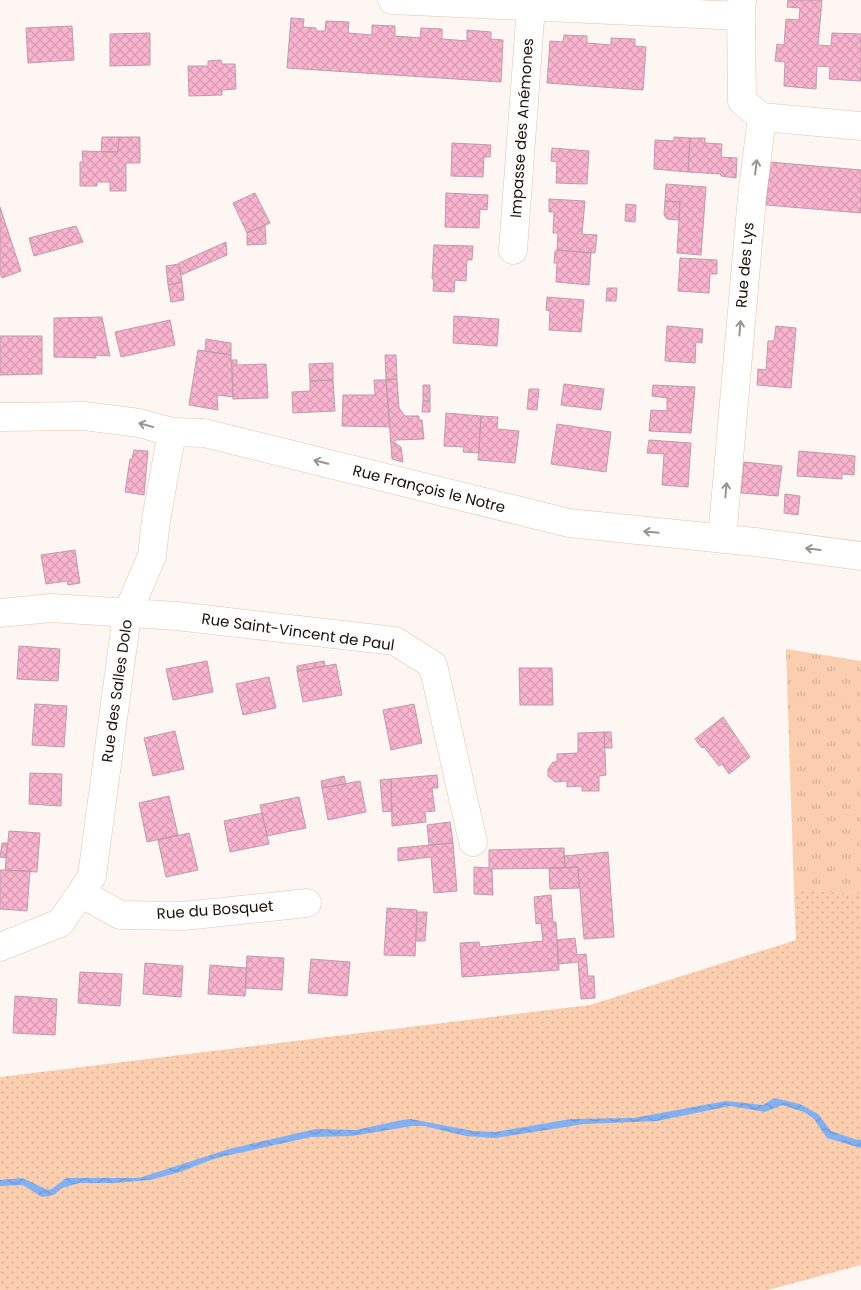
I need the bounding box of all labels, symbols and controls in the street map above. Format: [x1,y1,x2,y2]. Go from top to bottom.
street label: Impasse des Anémones [505,37,538,219]
one-way arrow [751,159,761,175]
street label: Rue des Lys [730,221,759,309]
one-way arrow [735,321,744,337]
one-way arrow [138,419,154,429]
one-way arrow [314,457,330,466]
street label: Rue François le Notre [351,459,508,518]
one-way arrow [721,483,731,499]
one-way arrow [643,527,659,536]
one-way arrow [805,544,821,554]
street label: Rue Saint-Vincent de Paul [200,608,396,655]
street label: Rue des Salles Dolo [96,618,137,764]
street label: Rue du Bosquet [156,895,274,924]

